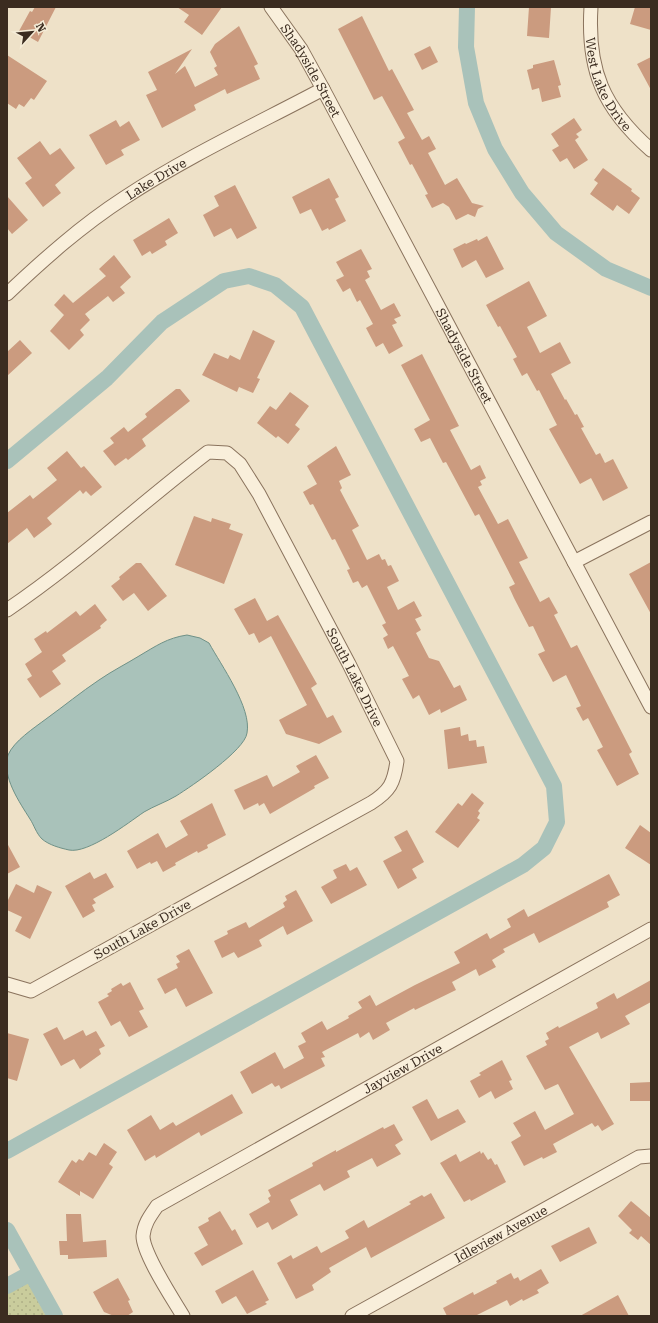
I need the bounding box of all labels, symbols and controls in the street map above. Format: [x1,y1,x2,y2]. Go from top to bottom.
north arrow [12,12,52,52]
text: N [33,21,48,35]
street label: Shadyside Street [277,21,344,120]
street label: West Lake Drive [583,37,634,134]
street label: Lake Drive [123,155,189,203]
street label: Shadyside Street [433,306,496,406]
street label: South Lake Drive [323,625,386,729]
street label: South Lake Drive [91,897,193,962]
street label: Jayview Drive [360,1041,445,1097]
street label: Idleview Avenue [452,1202,550,1266]

